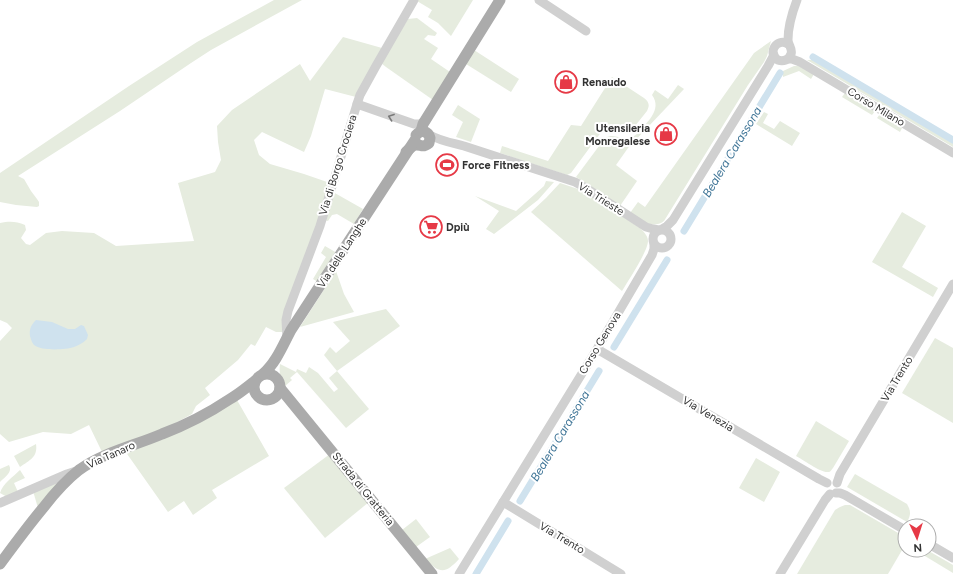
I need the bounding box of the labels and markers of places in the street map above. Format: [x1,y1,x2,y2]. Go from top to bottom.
shop icon: Renaudo [553,69,579,95]
place label: Renaudo [582,76,627,89]
shop icon: Utensileria Monregalese [653,121,679,147]
place label: Utensileria Monregalese [585,122,650,148]
sports icon: Force Fitness [434,152,460,178]
place label: Force Fitness [462,159,529,172]
supermarket icon: Dpiù [418,214,444,240]
place label: Dpiù [446,221,469,234]

